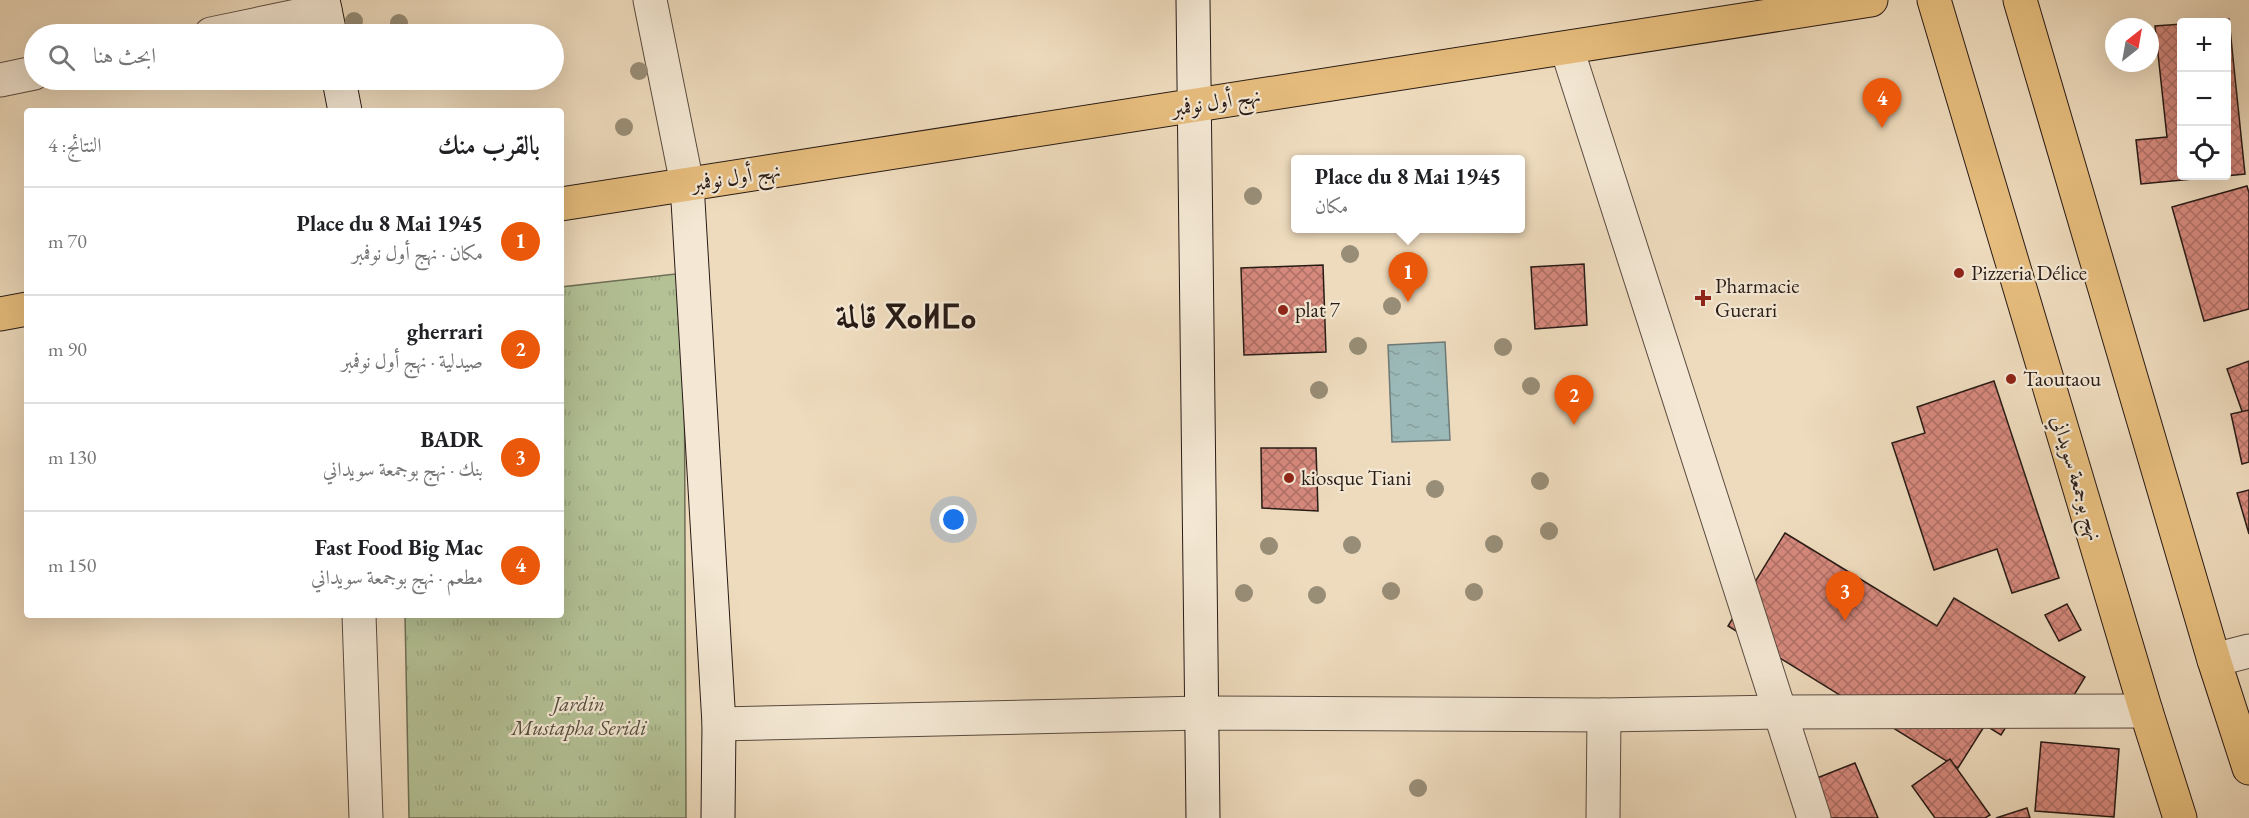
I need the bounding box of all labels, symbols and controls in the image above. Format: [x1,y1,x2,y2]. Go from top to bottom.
north arrow [2105,18,2159,72]
map controls [2177,18,2231,180]
button: + [2177,18,2231,72]
search box [24,24,564,90]
icon: search [45,41,78,74]
text: ابحث هنا [93,41,156,70]
button: − [2177,72,2231,126]
pin: 4 [1862,78,1902,128]
street label: نهج أول نوفمبر [1167,80,1263,128]
button: locate [2177,126,2231,180]
text: بالقرب منك [438,128,540,162]
text: النتائج: 4 [48,132,102,158]
street label: نهج أول نوفمبر [687,155,783,203]
popup [1291,155,1525,233]
text: Place du 8 Mai 1945 [1315,162,1501,191]
text: مكان [1315,193,1348,219]
text: Place du 8 Mai 1945 [297,209,483,238]
text: 70 m [48,228,87,254]
text: 1 [515,228,526,254]
text: مكان · نهج أول نوفمبر [352,240,483,266]
pin: 1 [1388,252,1428,302]
place label: Pizzeria Délice [1971,259,2087,286]
marker: Pizzeria Délice [1952,266,1966,280]
place label: Pharmacie Guerari [1715,272,1799,323]
marker: Pharmacie Guerari [1696,291,1710,305]
district label: قالمة ⴳⴰⵍⵎⴰ [836,295,976,338]
place label: plat 7 [1295,296,1341,323]
marker: plat 7 [1276,303,1290,317]
text: gherrari [407,317,483,346]
text: 90 m [48,336,87,362]
text: 2 [515,336,526,362]
text: صيدلية · نهج أول نوفمبر [341,348,483,374]
place label: Taoutaou [2023,365,2101,392]
marker: Taoutaou [2004,372,2018,386]
pin: 2 [1554,376,1594,425]
street label: نهج بوجمعة سويداني [2040,412,2109,546]
text: BADR [420,425,483,454]
text: 130 m [48,444,96,470]
text: 3 [515,444,526,470]
text: بنك · نهج بوجمعة سويداني [323,456,483,482]
place label: kiosque Tiani [1301,464,1411,491]
marker: kiosque Tiani [1282,471,1296,485]
your location [939,505,968,534]
text: Fast Food Big Mac [315,533,483,562]
text: 150 m [48,552,96,578]
text: 4 [515,552,526,578]
text: مطعم · نهج بوجمعة سويداني [311,564,483,590]
pin: 3 [1826,572,1864,621]
park label: Jardin Mustapha Seridi [510,690,647,741]

